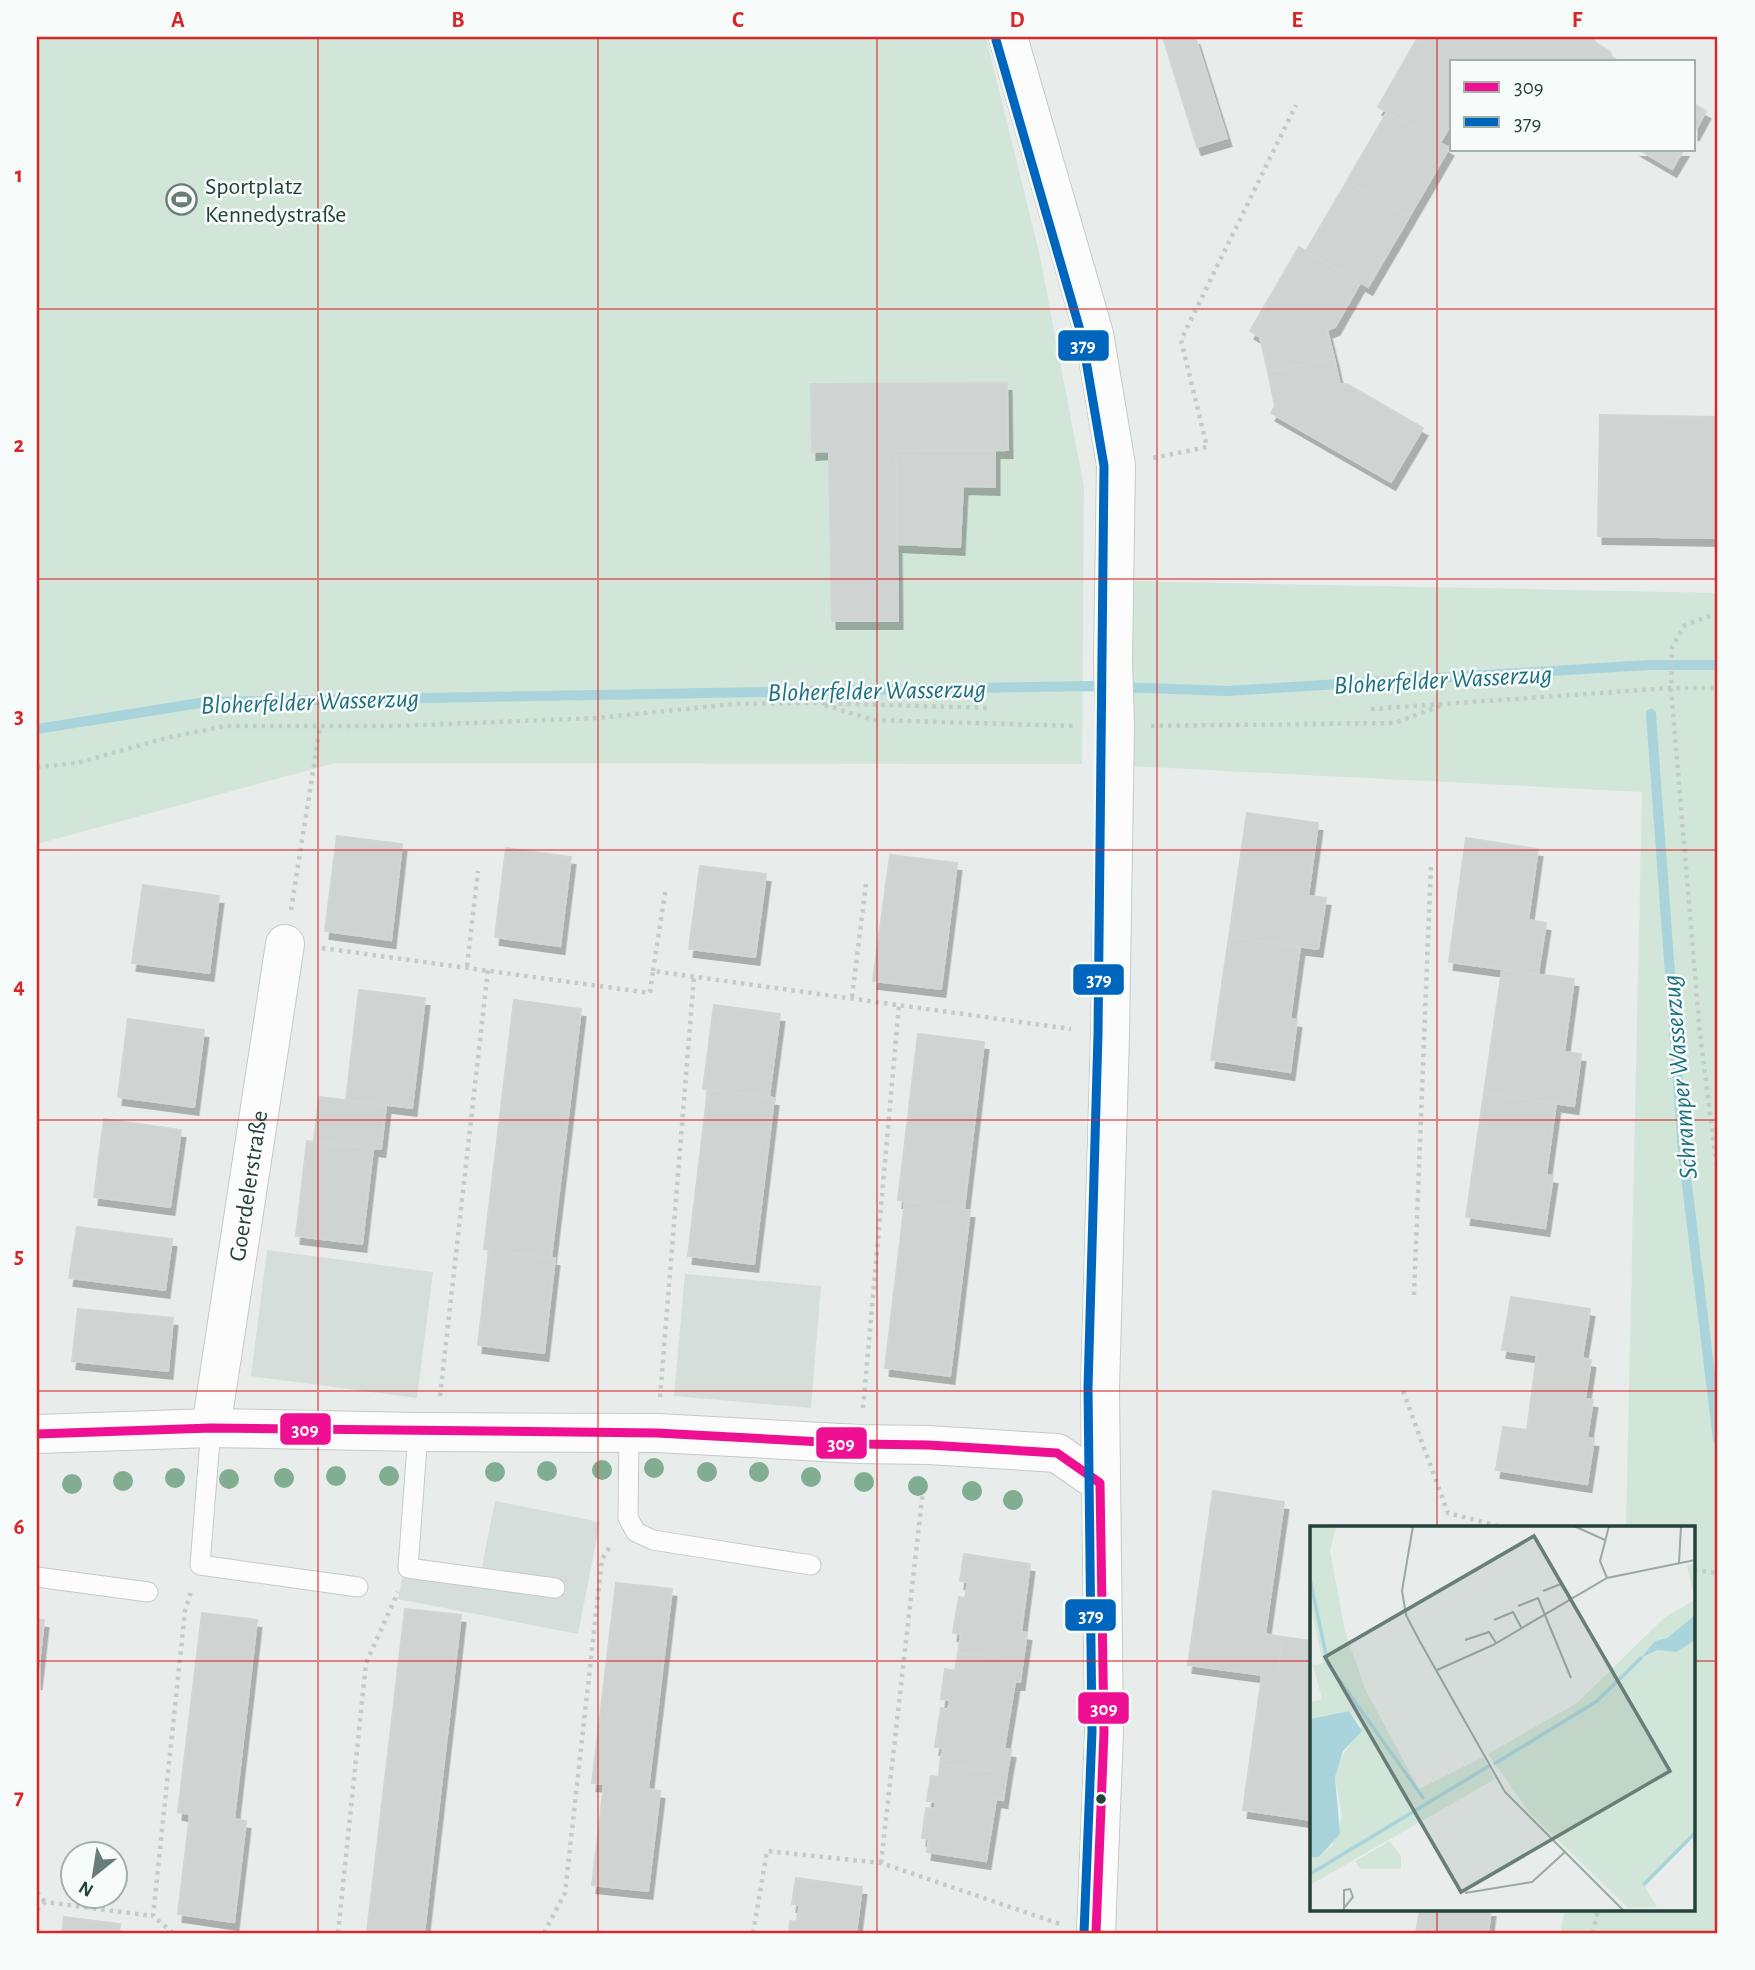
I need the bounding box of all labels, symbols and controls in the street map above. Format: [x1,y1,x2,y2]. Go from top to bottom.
text: A [171,9,185,32]
text: B [451,9,465,32]
text: C [732,9,744,32]
text: D [1009,9,1025,32]
text: E [1291,9,1303,32]
text: F [1572,9,1583,32]
legend [1450,60,1696,150]
text: 309 [1514,77,1544,98]
text: 379 [1514,113,1541,134]
text: 1 [15,164,23,187]
place label: Sportplatz Kennedystraße [205,175,346,227]
sports icon: Sportplatz Kennedystraße [165,183,199,217]
line badge: 379 [1057,329,1110,362]
text: 379 [1070,337,1096,356]
text: 2 [14,434,25,457]
water label: Bloherfelder Wasserzug [1333,661,1553,699]
water label: Bloherfelder Wasserzug [767,676,987,706]
water label: Bloherfelder Wasserzug [200,685,420,719]
text: 3 [14,705,24,728]
line badge: 379 [1072,963,1125,996]
text: 379 [1086,971,1112,990]
water label: Schramper Wasserzug [1658,974,1702,1180]
text: 4 [13,975,25,998]
street label: Goerdelerstraße [226,1109,272,1263]
text: 5 [14,1245,24,1268]
line badge: 309 [279,1412,332,1446]
text: 309 [291,1421,319,1440]
line badge: 309 [815,1426,868,1460]
text: 309 [827,1435,855,1454]
text: 6 [13,1516,25,1539]
inset map [1310,1526,1696,1910]
line badge: 379 [1064,1598,1117,1632]
text: 379 [1078,1607,1104,1626]
line badge: 309 [1077,1691,1130,1725]
text: 309 [1090,1700,1118,1719]
text: 7 [14,1786,24,1809]
unlabelled marker [1094,1792,1108,1806]
north arrow [60,1840,130,1910]
text: N [76,1877,97,1900]

